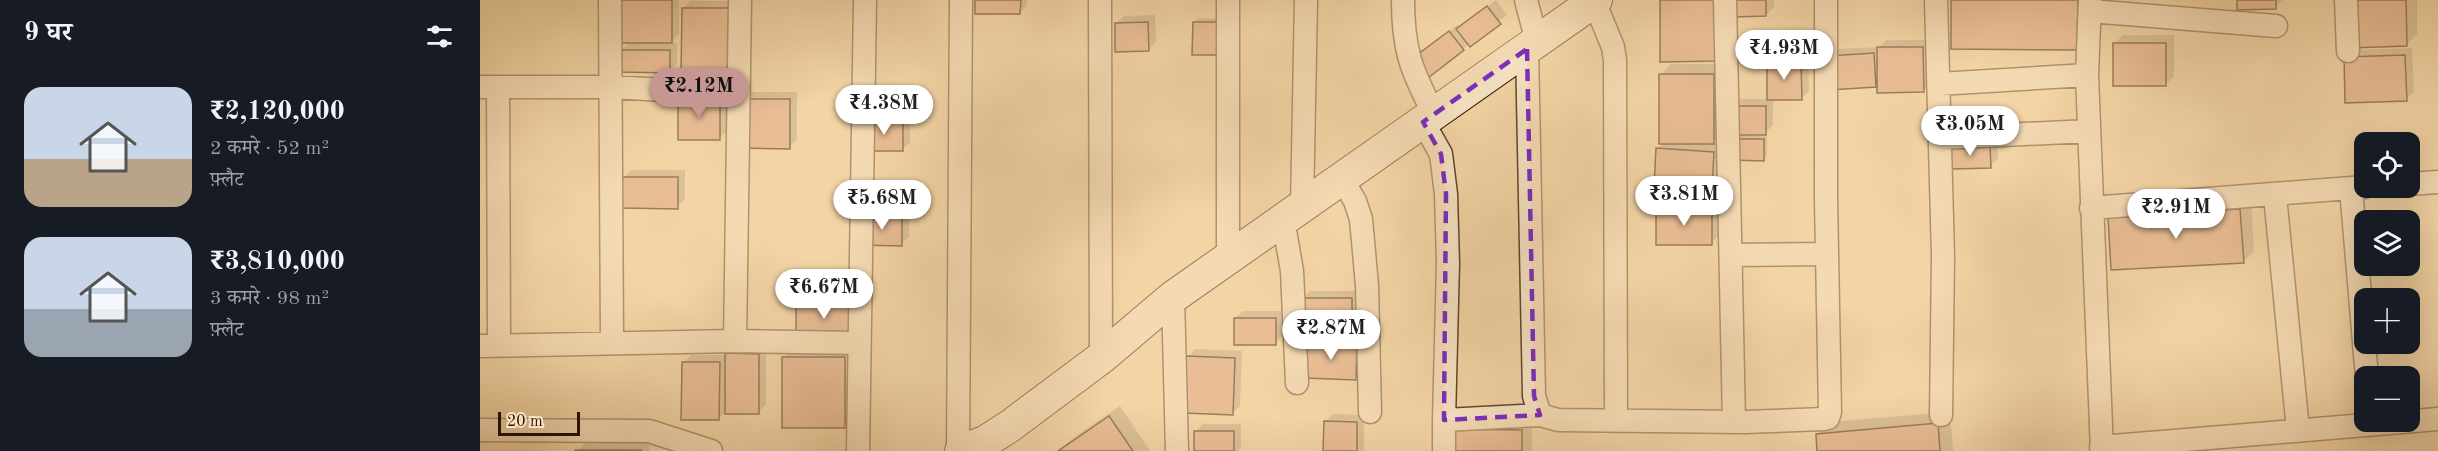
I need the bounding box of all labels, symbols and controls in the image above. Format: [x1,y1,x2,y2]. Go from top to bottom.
text: 9 घर [24,20,72,46]
icon: filters [423,20,456,53]
pin: ₹4.93M [1735,30,1833,81]
text: ₹4.93M [1749,39,1819,59]
pin: ₹2.12M [650,68,748,119]
text: ₹2.12M [664,77,734,97]
pin: ₹4.38M [835,85,933,136]
text: ₹4.38M [849,94,919,114]
text: ₹2,120,000 [210,99,345,125]
pin: ₹3.05M [1921,106,2019,157]
icon: home [72,111,144,183]
text: ₹3.05M [1935,115,2005,135]
map controls [2354,132,2420,432]
button: locate [2354,132,2420,198]
text: 2 कमरे · 52 m² [210,139,329,159]
text: फ़्लैट [210,171,243,191]
pin: ₹3.81M [1635,176,1733,227]
pin: ₹5.68M [833,180,931,231]
text: ₹3.81M [1649,185,1719,205]
text: ₹5.68M [847,189,917,209]
pin: ₹2.91M [2127,189,2225,240]
text: ₹2.91M [2141,198,2211,218]
button: layers [2354,210,2420,276]
text: ₹3,810,000 [210,249,345,275]
icon: home [72,261,144,333]
pin: ₹6.67M [775,269,873,320]
text: ₹6.67M [789,278,859,298]
button: + [2354,288,2420,354]
text: 3 कमरे · 98 m² [210,289,329,309]
pin: ₹2.87M [1282,310,1380,361]
text: ₹2.87M [1296,319,1366,339]
text: फ़्लैट [210,321,243,341]
button: − [2354,366,2420,432]
scale bar [498,409,580,436]
text: 20 m [507,414,543,430]

